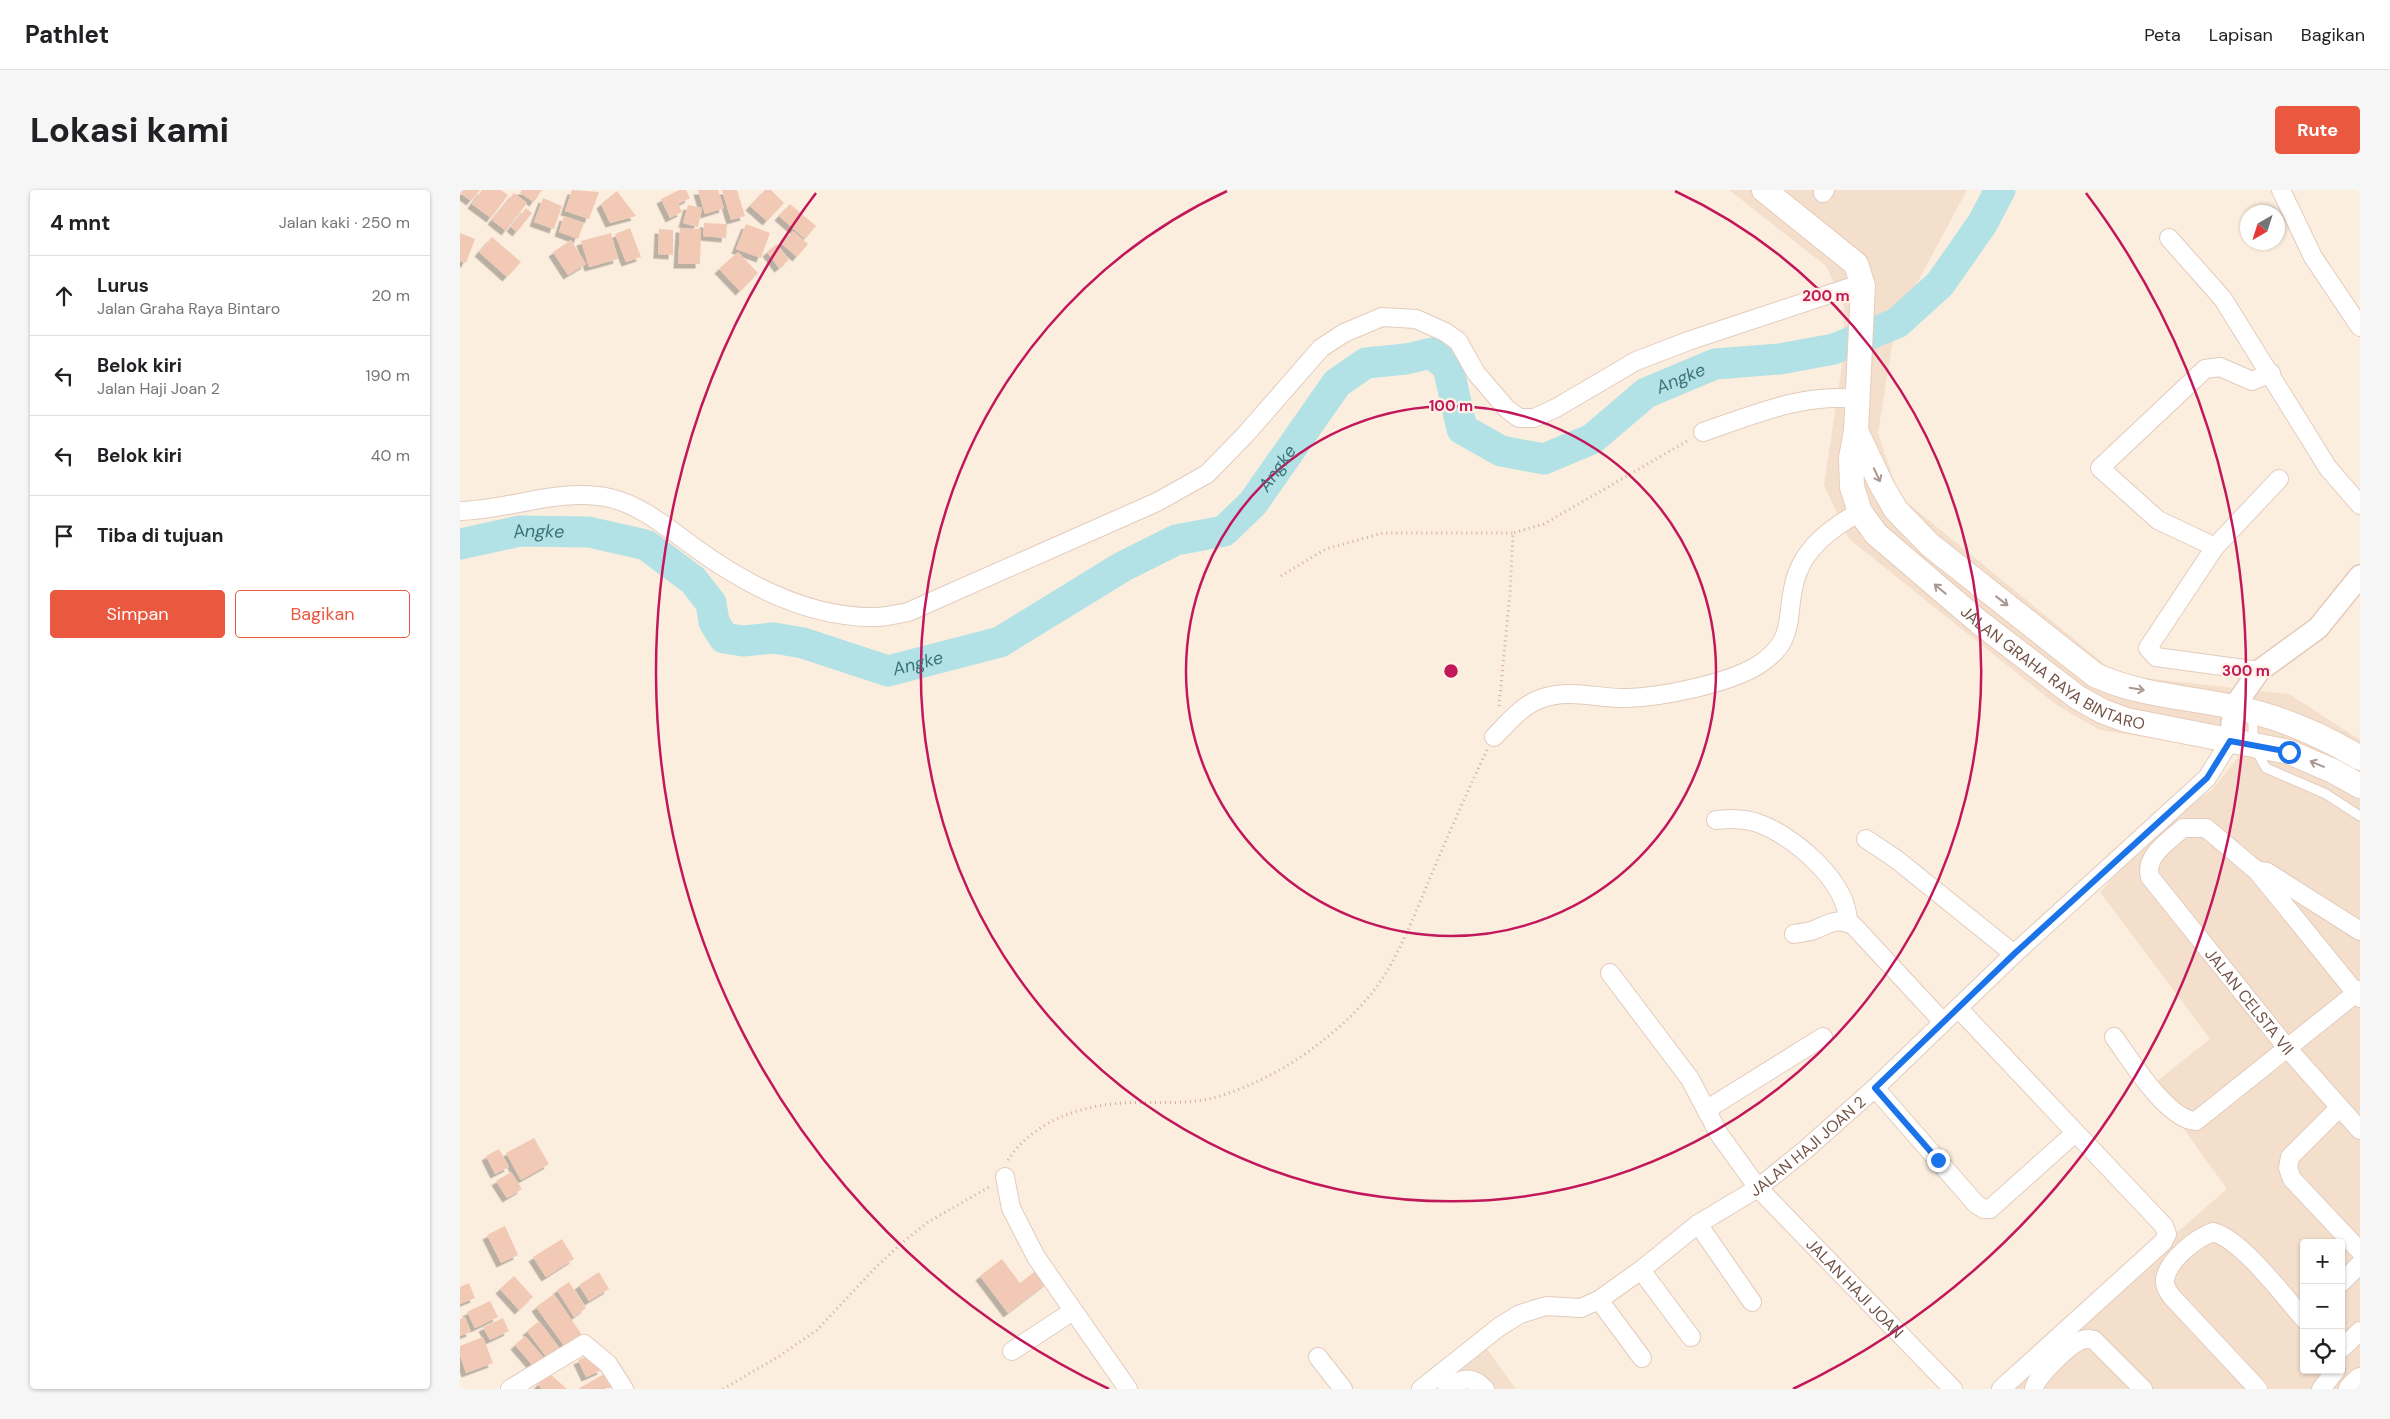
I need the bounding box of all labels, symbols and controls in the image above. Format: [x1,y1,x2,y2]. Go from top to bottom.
text: Pathlet [25,19,109,50]
text: Peta [2144,23,2181,47]
text: Lapisan [2209,23,2273,47]
text: Bagikan [2301,23,2365,47]
button: Rute [2275,106,2360,154]
text: Lokasi kami [30,107,229,153]
north arrow [2240,205,2285,250]
text: 4 mnt [50,209,110,237]
text: Jalan kaki · 250 m [279,212,410,233]
text: Lurus [97,273,149,298]
icon: ahead [50,282,78,310]
text: 20 m [371,285,410,306]
text: 200 m [1802,286,1850,306]
text: Jalan Graha Raya Bintaro [97,298,280,319]
text: Belok kiri [97,353,182,378]
water label: Angke [1651,357,1709,400]
icon: left [50,362,78,390]
text: 190 m [366,365,410,386]
text: Jalan Haji Joan 2 [97,378,220,399]
text: 100 m [1429,396,1473,416]
water label: Angke [1252,440,1302,497]
icon: left [50,442,78,470]
text: Belok kiri [97,443,182,468]
text: 40 m [371,445,410,466]
one-way arrow [1872,467,1882,482]
water label: Angke [510,518,564,544]
icon: arrive [50,522,78,550]
text: Tiba di tujuan [97,523,223,548]
one-way arrow [1933,584,1946,595]
button: Simpan [50,590,225,638]
button: Bagikan [235,590,410,638]
one-way arrow [1995,596,2008,607]
street label: JALAN GRAHA RAYA BINTARO [1956,601,2147,735]
water label: Angke [889,645,946,682]
text: 300 m [2222,661,2270,681]
centre of rings [1442,662,1460,680]
one-way arrow [2128,684,2144,694]
route start [2278,741,2301,764]
one-way arrow [2310,758,2325,768]
street label: JALAN CELSTA VII [2200,944,2298,1059]
street label: JALAN HAJI JOAN 2 [1746,1092,1870,1201]
route end [1927,1149,1950,1172]
street label: JALAN HAJI JOAN [1801,1234,1908,1343]
map controls [2300,1239,2345,1374]
button: + [2300,1239,2345,1284]
button: − [2300,1284,2345,1329]
button: locate [2300,1329,2345,1374]

